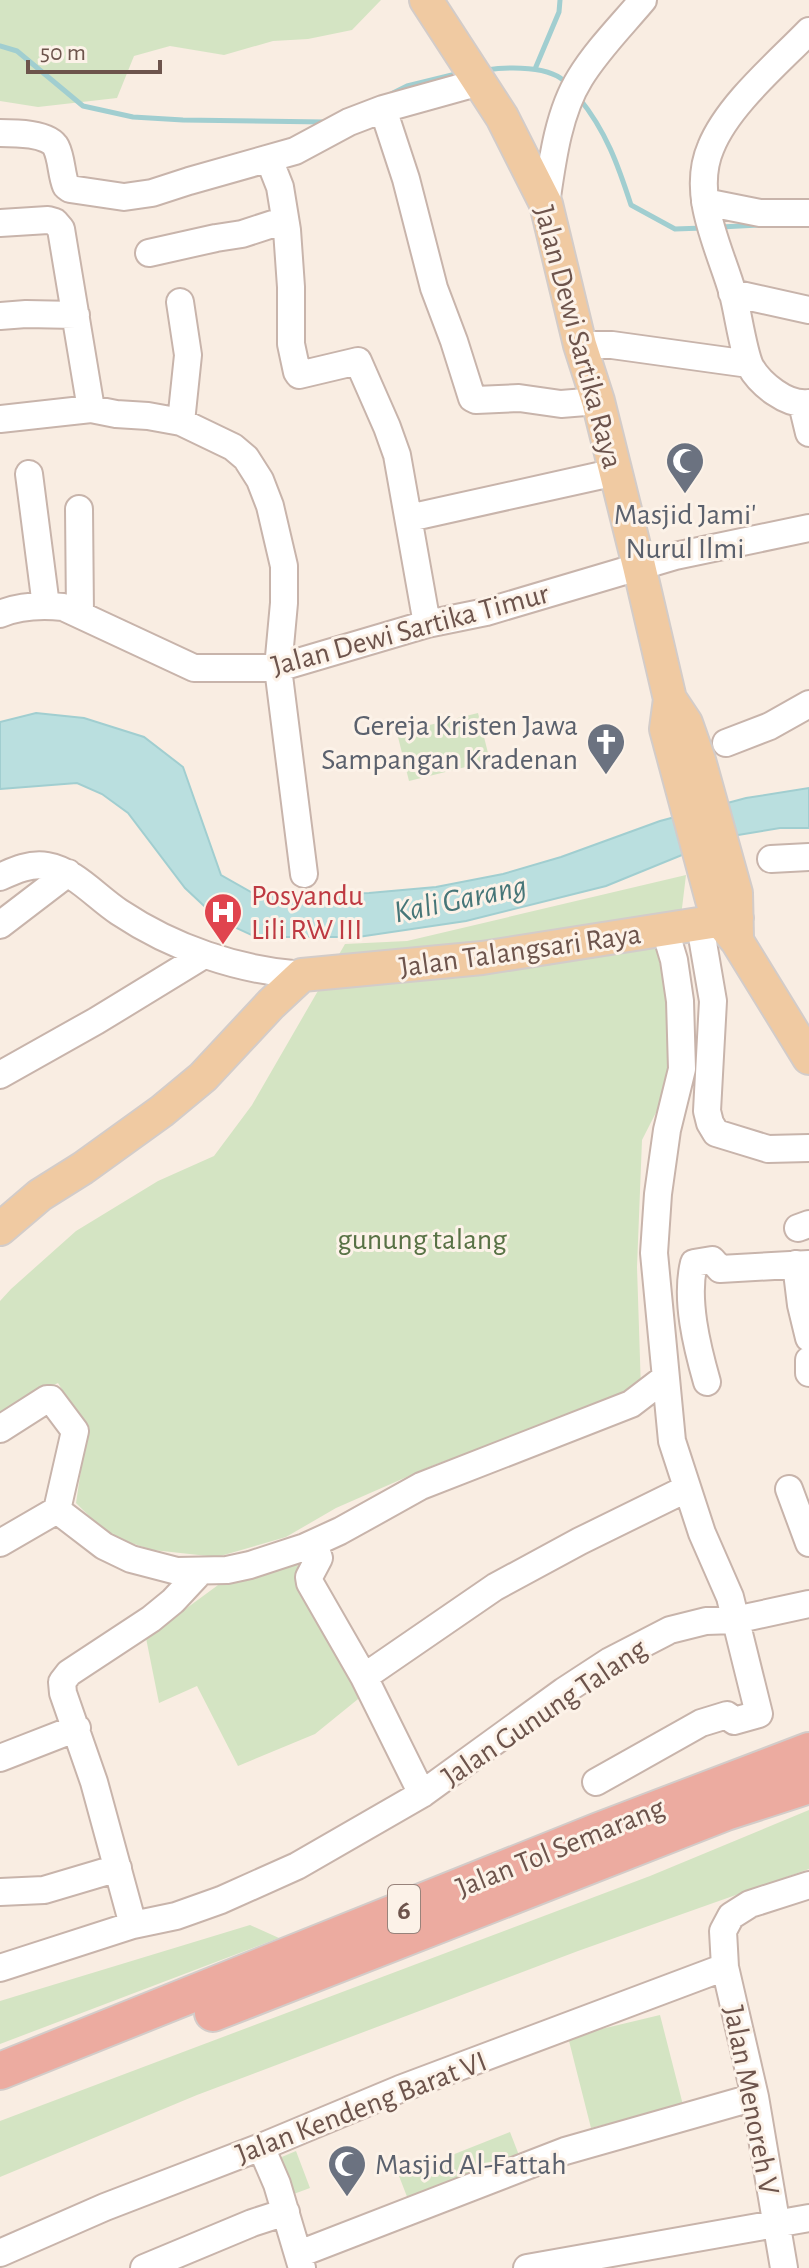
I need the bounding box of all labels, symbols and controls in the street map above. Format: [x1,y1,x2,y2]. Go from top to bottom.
scale bar [28,24,160,74]
text: 50 m [40,41,86,65]
street label: Jalan Dewi Sartika Raya [528,203,628,472]
mosque icon: Masjid Jami' Nurul Ilmi [664,440,706,495]
place label: Masjid Jami' Nurul Ilmi [614,500,756,564]
street label: Jalan Dewi Sartika Timur [268,578,552,681]
place label: Gereja Kristen Jawa Sampangan Kradenan [321,711,578,775]
church icon: Gereja Kristen Jawa Sampangan Kradenan [585,721,627,776]
water label: Kali Garang [391,869,529,929]
place label: Posyandu Lili RW III [251,881,363,945]
hospital icon: Posyandu Lili RW III [202,891,244,946]
street label: Jalan Talangsari Raya [397,919,643,983]
park label: gunung talang [337,1225,507,1255]
street label: Jalan Gunung Talang [437,1633,653,1792]
street label: Jalan Tol Semarang [452,1792,669,1903]
road number: 6 [388,1885,420,1933]
street label: Jalan Menoreh V [718,2003,784,2197]
street label: Jalan Kendeng Barat VI [232,2046,491,2170]
mosque icon: Masjid Al-Fattah [326,2143,368,2198]
place label: Masjid Al-Fattah [375,2150,567,2180]

